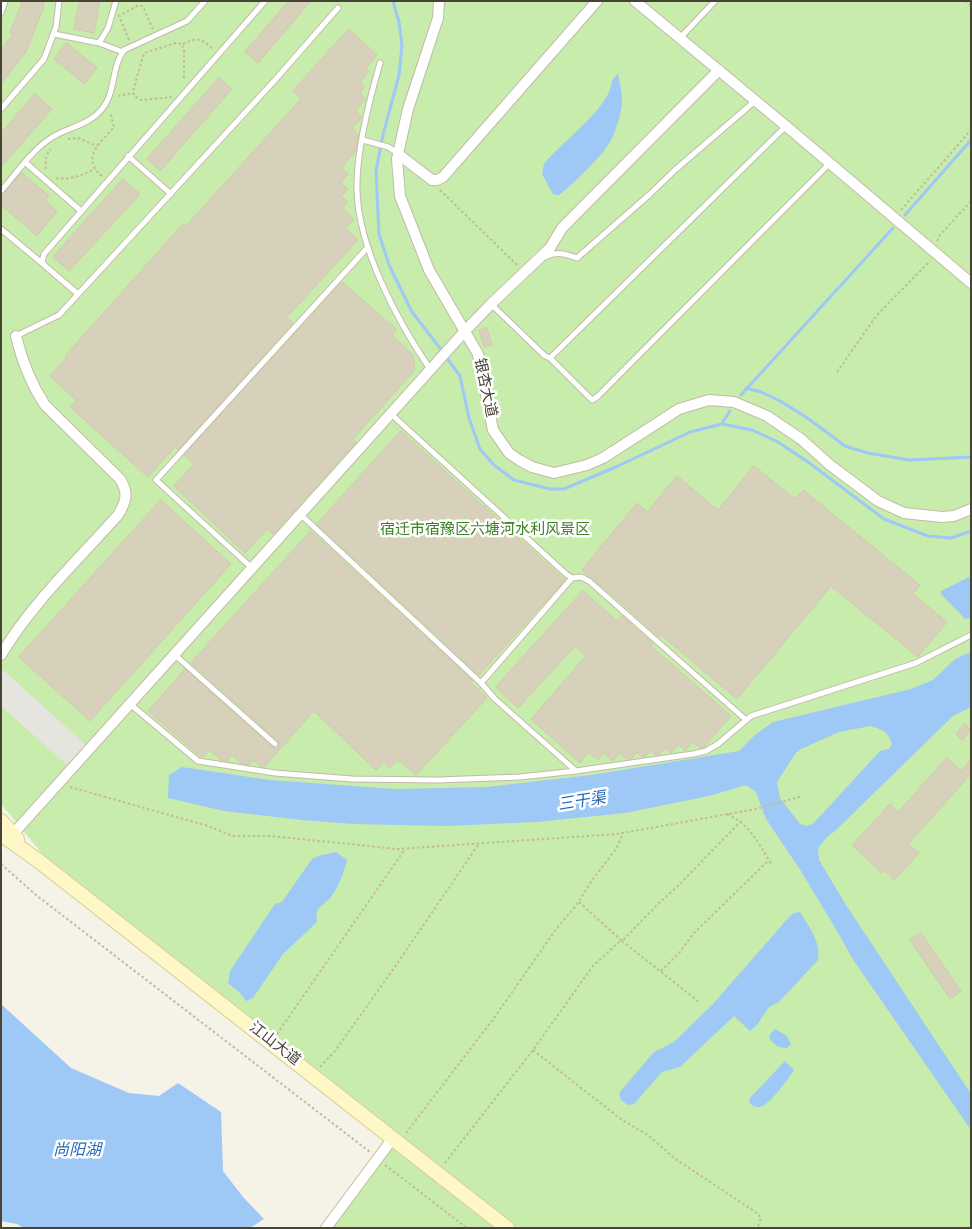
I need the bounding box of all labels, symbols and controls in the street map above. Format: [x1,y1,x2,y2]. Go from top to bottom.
street label: 银杏大道 [469,357,499,419]
park label: 宿迁市宿豫区六塘河水利风景区 [380,522,590,540]
water label: 三干渠 [557,790,607,816]
street label: 江山大道 [245,1019,303,1071]
water label: 尚阳湖 [53,1142,101,1162]

